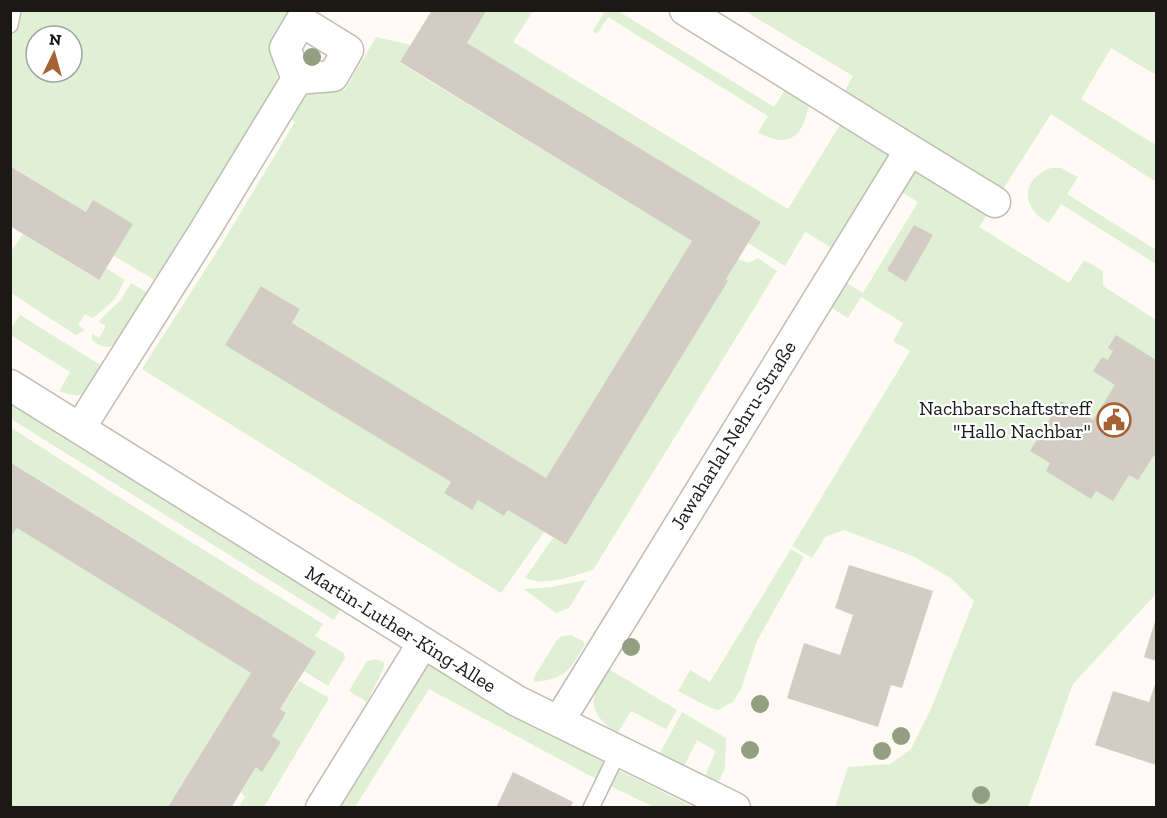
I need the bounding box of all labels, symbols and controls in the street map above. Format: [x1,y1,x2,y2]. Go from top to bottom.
north arrow [24,24,84,84]
text: N [48,30,62,50]
street label: Jawaharlal-Nehru-Straße [665,336,801,534]
place label: Nachbarschaftstreff "Hallo Nachbar" [919,396,1093,443]
public building icon: Nachbarschaftstreff "Hallo Nachbar" [1096,402,1132,438]
street label: Martin-Luther-King-Allee [301,560,501,698]

